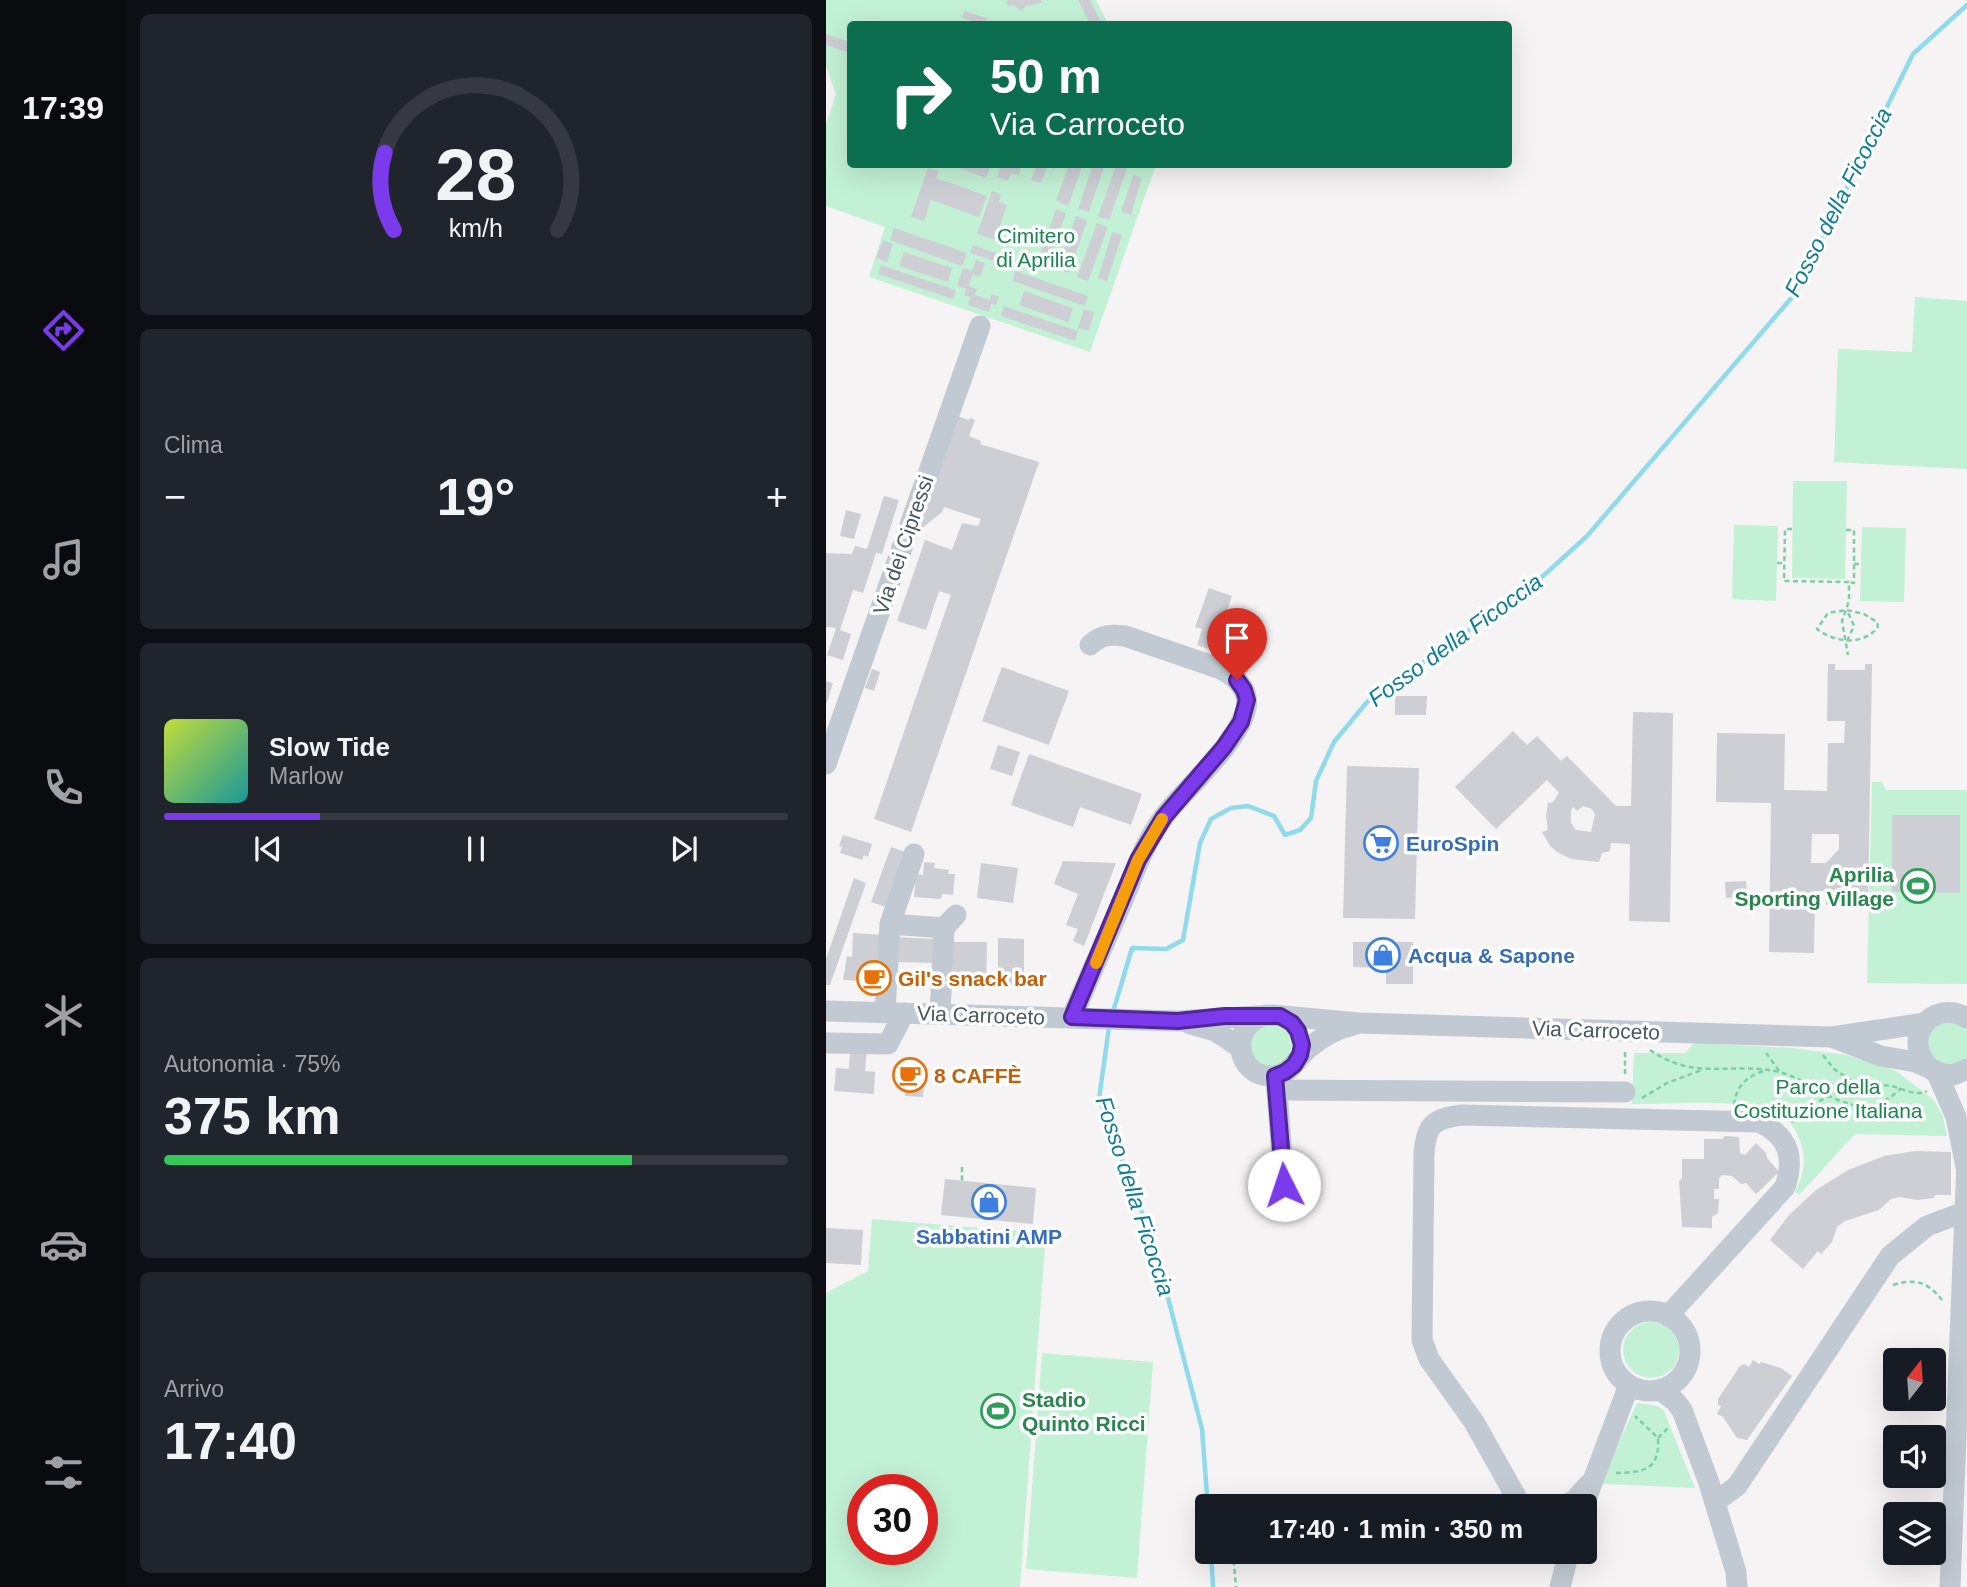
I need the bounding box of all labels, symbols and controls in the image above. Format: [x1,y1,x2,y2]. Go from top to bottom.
icon: right [875,49,966,140]
text: 50 m [990,49,1102,103]
text: 17:39 [22,90,104,126]
water label: Fosso della Ficoccia [1779,103,1897,301]
text: Via Carroceto [990,106,1185,142]
text: 28 [436,135,516,216]
text: km/h [449,214,503,242]
park label: Cimitero di Aprilia [996,224,1076,271]
icon: directions [39,306,88,355]
text: Clima [164,432,223,458]
text: 19° [437,468,515,526]
street label: Via dei Cipressi [868,472,938,618]
text: − [164,476,186,518]
text: + [766,476,788,518]
icon: music [39,535,88,584]
water label: Fosso della Ficoccia [1363,568,1547,712]
pin [1207,608,1267,680]
icon: arrive [1218,619,1256,657]
text: Slow Tide [269,732,390,762]
icon: phone [39,763,88,812]
text: Marlow [269,763,343,789]
supermarket icon: EuroSpin [1362,824,1400,862]
icon: previous [249,830,287,868]
icon: pause [457,830,495,868]
icon: next [665,830,703,868]
place label: EuroSpin [1406,832,1499,855]
place label: Aprilia Sporting Village [1735,863,1894,910]
sports icon: Aprilia Sporting Village [1899,867,1937,905]
shop icon: Acqua & Sapone [1364,936,1402,974]
place label: Acqua & Sapone [1408,944,1575,967]
cafe icon: Gil's snack bar [855,959,893,997]
place label: Gil's snack bar [898,967,1047,990]
icon: climate [39,991,88,1040]
street label: Via Carroceto [917,1001,1045,1029]
street label: Via Carroceto [1532,1016,1660,1044]
text: Autonomia · 75% [164,1051,340,1077]
cafe icon: 8 CAFFÈ [891,1056,929,1094]
place label: 8 CAFFÈ [934,1064,1022,1087]
park label: Parco della Costituzione Italiana [1733,1075,1923,1122]
text: 375 km [164,1087,340,1145]
water label: Fosso della Ficoccia [1090,1093,1180,1299]
position arrow [1247,1148,1321,1222]
shop icon: Sabbatini AMP [970,1183,1008,1221]
icon: car [39,1220,88,1269]
place label: Sabbatini AMP [916,1225,1062,1248]
north arrow [1883,1348,1946,1410]
map controls [1883,1348,1946,1565]
text: Arrivo [164,1376,224,1402]
place label: Stadio Quinto Ricci [1022,1388,1146,1435]
sports icon: Stadio Quinto Ricci [979,1392,1017,1430]
text: 17:40 [164,1412,297,1470]
button: sound [1883,1425,1946,1488]
icon: filters [39,1448,88,1497]
speed limit sign: 30 [847,1474,938,1565]
button: layers [1883,1502,1946,1565]
text: 17:40 · 1 min · 350 m [1269,1514,1523,1544]

